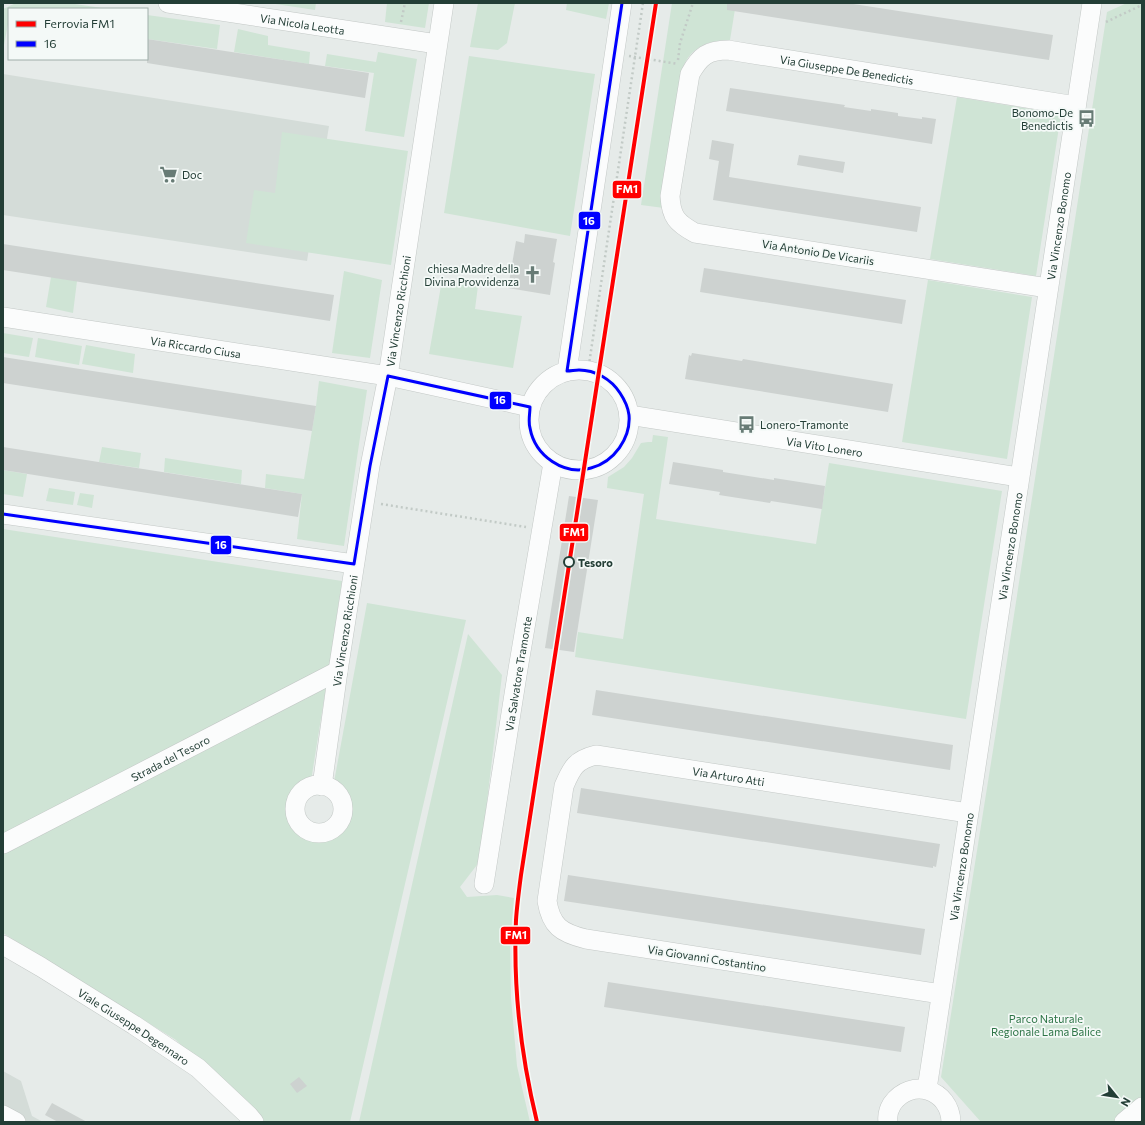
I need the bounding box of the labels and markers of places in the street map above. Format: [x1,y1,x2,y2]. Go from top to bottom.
place label: Bonomo-De Benedictis [1012,106,1073,132]
bus stop icon: Bonomo-De Benedictis [1076,108,1096,128]
supermarket icon: Doc [159,164,179,184]
place label: Doc [182,168,202,181]
place label: chiesa Madre della Divina Provvidenza [424,262,519,288]
church icon: chiesa Madre della Divina Provvidenza [522,264,542,284]
bus stop icon: Lonero-Tramonte [737,414,757,434]
place label: Lonero-Tramonte [760,418,849,431]
marker: Tesoro [563,556,575,568]
place label: Tesoro [578,556,613,569]

